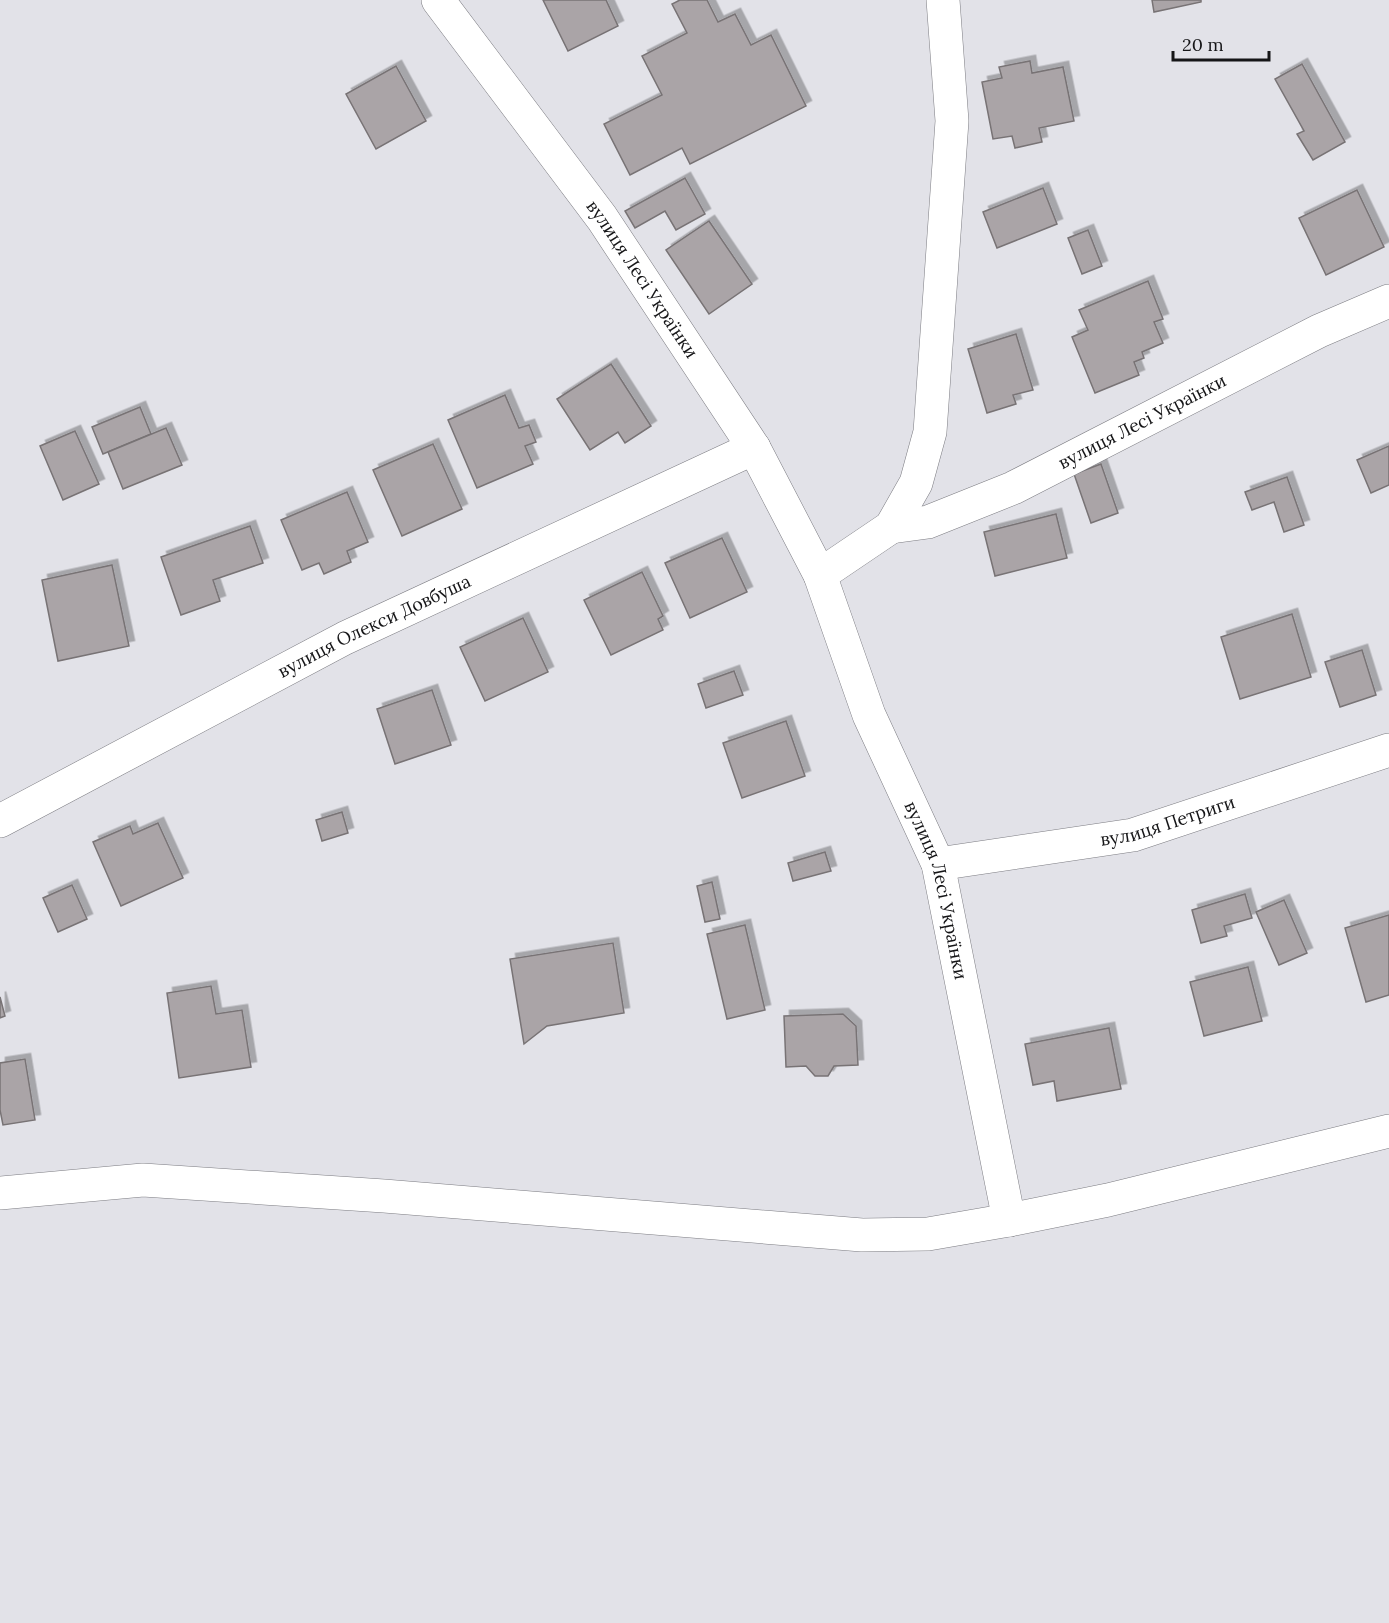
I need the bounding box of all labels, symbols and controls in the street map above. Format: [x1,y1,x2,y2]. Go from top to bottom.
scale bar [1173,24,1269,62]
text: 20 m [1182,33,1224,56]
street label: вулиця Лесі Українки [581,195,704,363]
street label: вулиця Лесі Українки [1054,369,1230,474]
street label: вулиця Олекси Довбуша [273,569,474,683]
street label: вулиця Петриги [1099,790,1238,851]
street label: вулиця Лесі Українки [899,797,973,982]

